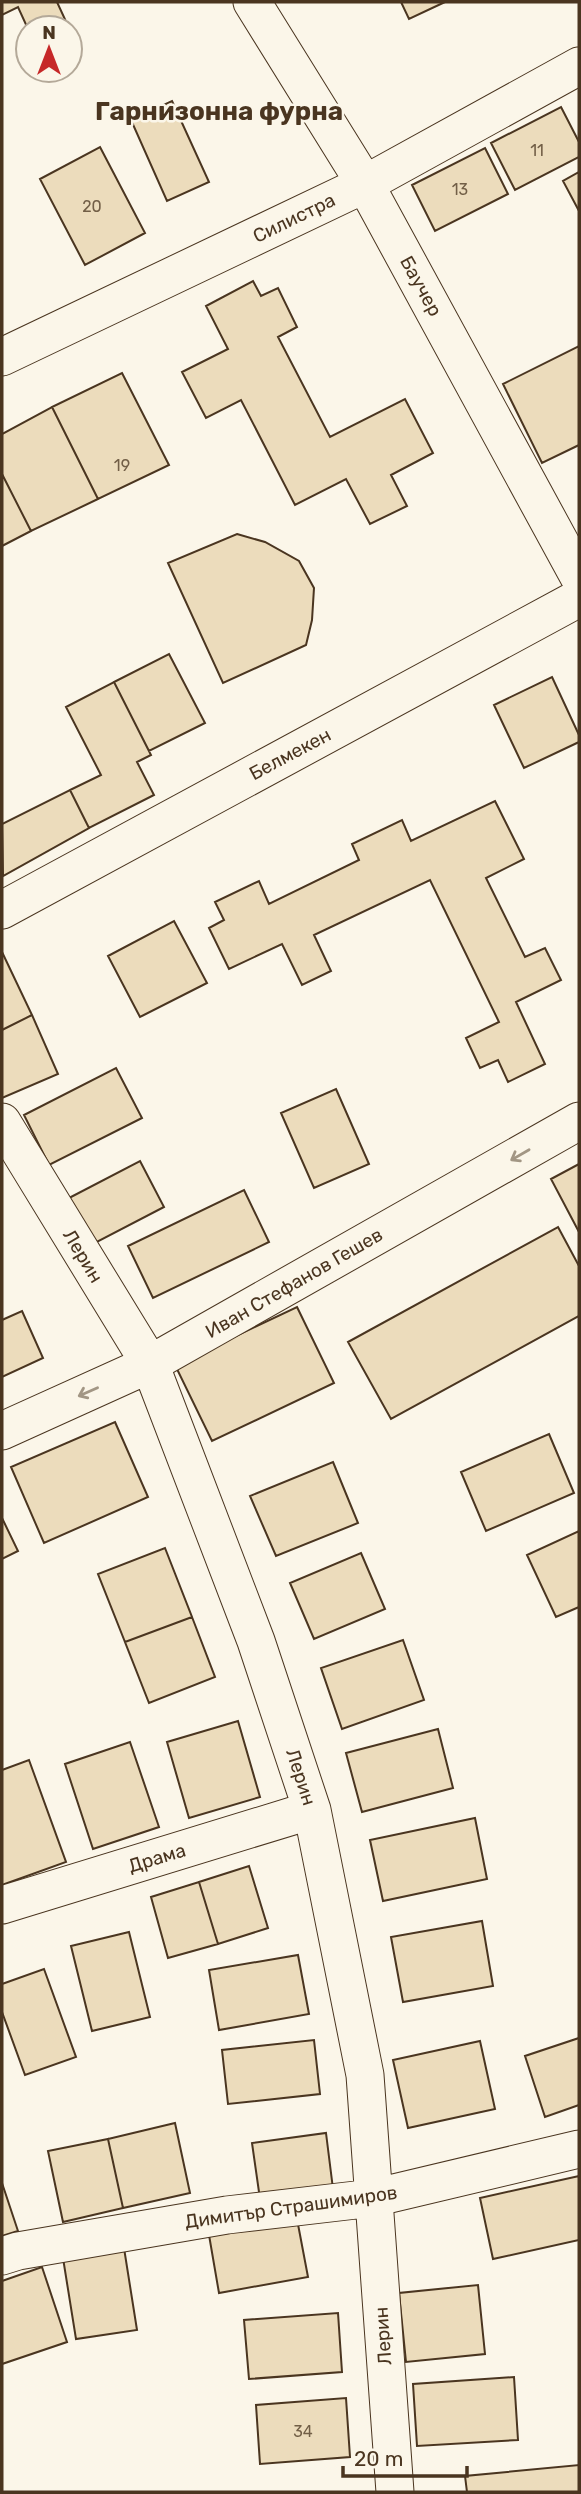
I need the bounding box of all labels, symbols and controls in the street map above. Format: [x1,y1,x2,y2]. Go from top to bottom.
north arrow [14,14,84,84]
text: N [42,21,56,44]
district label: Гарнизонна фурна [95,96,343,127]
house number: 11 [530,141,544,160]
house number: 13 [452,180,468,199]
street label: Силистра [249,188,339,248]
house number: 20 [82,197,102,216]
street label: Баучер [395,252,447,320]
house number: 19 [114,456,130,475]
street label: Белмекен [245,723,335,785]
one-way arrow [510,1149,531,1162]
street label: Иван Стефанов Гешев [201,1223,387,1343]
street label: Лерин [58,1225,108,1287]
one-way arrow [78,1386,99,1399]
street label: Лерин [281,1746,321,1808]
street label: Драма [126,1838,188,1878]
street label: Димитър Страшимиров [183,2181,399,2233]
street label: Лерин [369,2306,397,2366]
house number: 34 [293,2422,313,2441]
scale bar [343,2434,467,2478]
text: 20 m [354,2446,403,2471]

